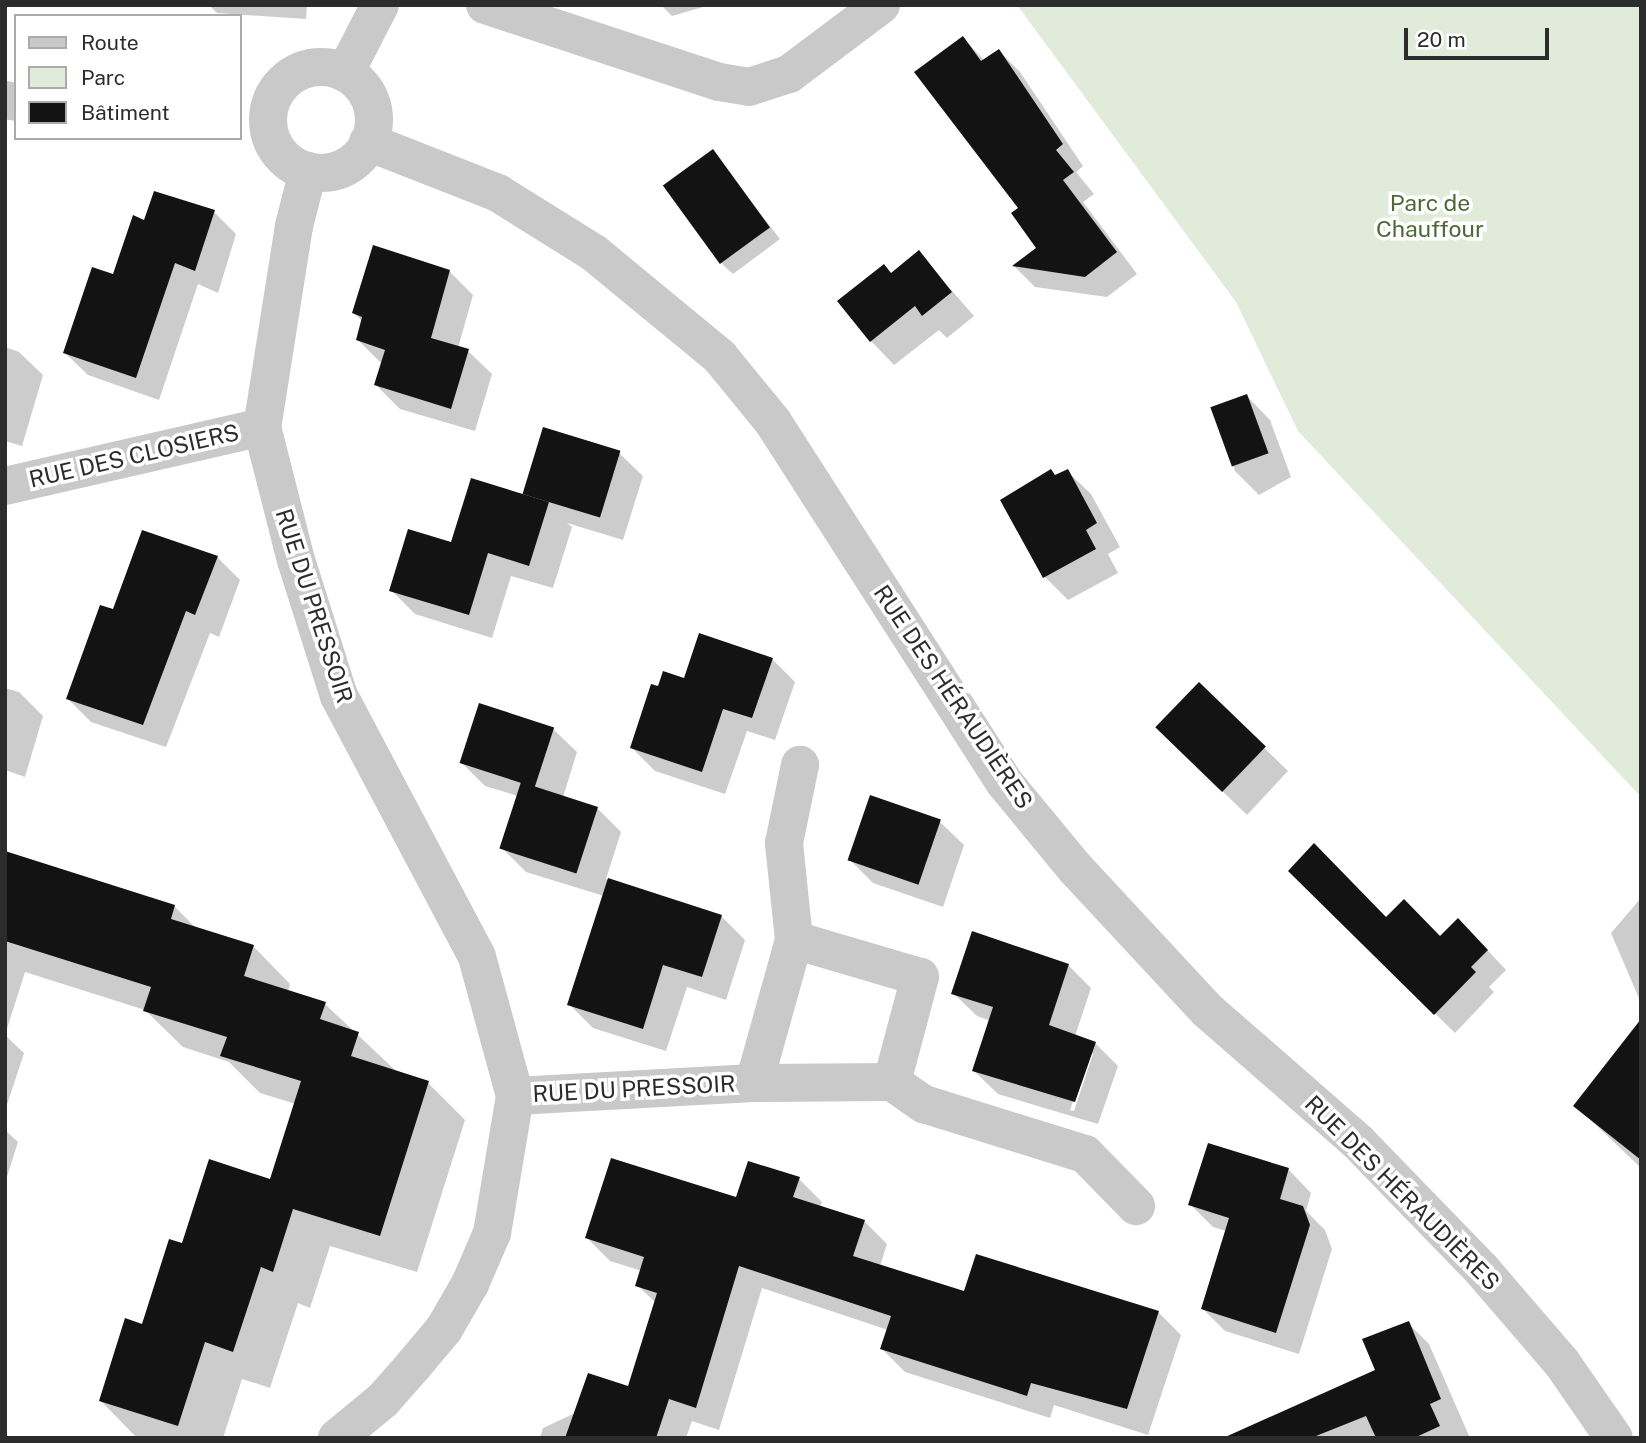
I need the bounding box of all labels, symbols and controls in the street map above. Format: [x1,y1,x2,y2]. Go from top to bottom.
legend [14,14,242,140]
scale bar [1408,14,1553,58]
text: 20 m [1417,27,1466,52]
text: Route [81,30,139,55]
text: Parc [81,65,125,90]
text: Bâtiment [81,100,170,125]
park label: Parc de Chauffour [1376,189,1484,243]
street label: RUE DES CLOSIERS [26,418,242,494]
street label: RUE DU PRESSOIR [270,505,358,707]
street label: RUE DES HÉRAUDIÈRES [868,580,1038,814]
street label: RUE DU PRESSOIR [532,1070,736,1108]
street label: RUE DES HÉRAUDIÈRES [1299,1090,1505,1296]

